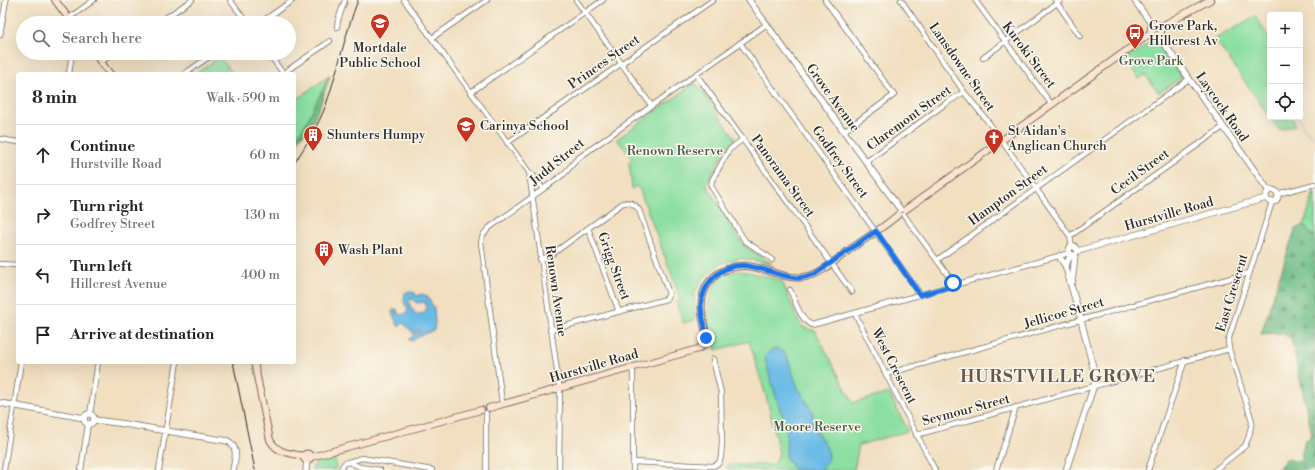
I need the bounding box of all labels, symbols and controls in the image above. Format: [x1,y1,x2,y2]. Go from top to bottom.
school or university icon: Mortdale Public School [369,12,391,40]
map controls [1267,12,1303,120]
button: + [1267,12,1303,48]
search box [16,16,296,60]
place label: Grove Park, Hillcrest Av [1149,18,1218,49]
street label: Kuroki Street [999,19,1059,92]
street label: Lansdowne Street [926,20,999,115]
bus stop icon: Grove Park, Hillcrest Av [1124,22,1146,50]
icon: search [30,27,52,49]
text: Search here [62,29,142,48]
street label: Princes Street [565,31,643,93]
place label: Mortdale Public School [339,40,421,71]
button: − [1267,48,1303,84]
park label: Grove Park [1119,53,1185,69]
street label: Grove Avenue [803,61,863,136]
street label: Laycock Road [1192,69,1252,145]
street label: Claremont Street [864,82,955,154]
button: locate [1267,84,1303,120]
text: 8 min [32,87,77,109]
text: Walk · 590 m [207,90,280,106]
school or university icon: Carinya School [455,115,477,143]
place label: Carinya School [480,118,569,134]
street label: Godfrey Street [808,123,872,202]
place label: St Aidan's Anglican Church [1007,123,1107,154]
building icon: Shunters Humpy [302,124,324,152]
place label: Shunters Humpy [327,127,426,143]
church icon: St Aidan's Anglican Church [983,127,1005,155]
street label: Panorama Street [748,132,818,221]
street label: Judd Street [526,135,588,190]
text: Continue [70,137,135,156]
park label: Renown Reserve [627,143,724,159]
icon: ahead [32,144,54,166]
street label: Cecil Street [1108,145,1173,199]
text: 60 m [249,147,280,163]
text: Hurstville Road [70,156,162,172]
street label: Hampton Street [966,161,1051,229]
street label: Hurstville Road [1123,194,1216,234]
text: Turn right [70,197,144,216]
icon: right [32,204,54,226]
text: 130 m [245,207,280,223]
text: Godfrey Street [70,216,155,232]
street label: Grigg Street [594,230,634,303]
building icon: Wash Plant [313,239,335,267]
place label: Wash Plant [337,242,404,258]
street label: Renown Avenue [542,244,570,338]
street label: East Crescent [1213,252,1252,334]
text: Turn left [70,257,132,276]
icon: left [32,264,54,286]
text: 400 m [241,267,280,283]
route start [944,274,962,292]
text: Hillcrest Avenue [70,276,167,292]
street label: Jellicoe Street [1021,294,1106,332]
icon: arrive [32,324,54,346]
text: Arrive at destination [70,325,214,344]
street label: West Crescent [868,325,920,407]
route end [697,329,715,347]
street label: Hurstville Road [548,346,641,386]
district label: HURSTVILLE GROVE [960,366,1156,388]
street label: Seymour Street [920,391,1012,429]
park label: Moore Reserve [773,419,861,435]

